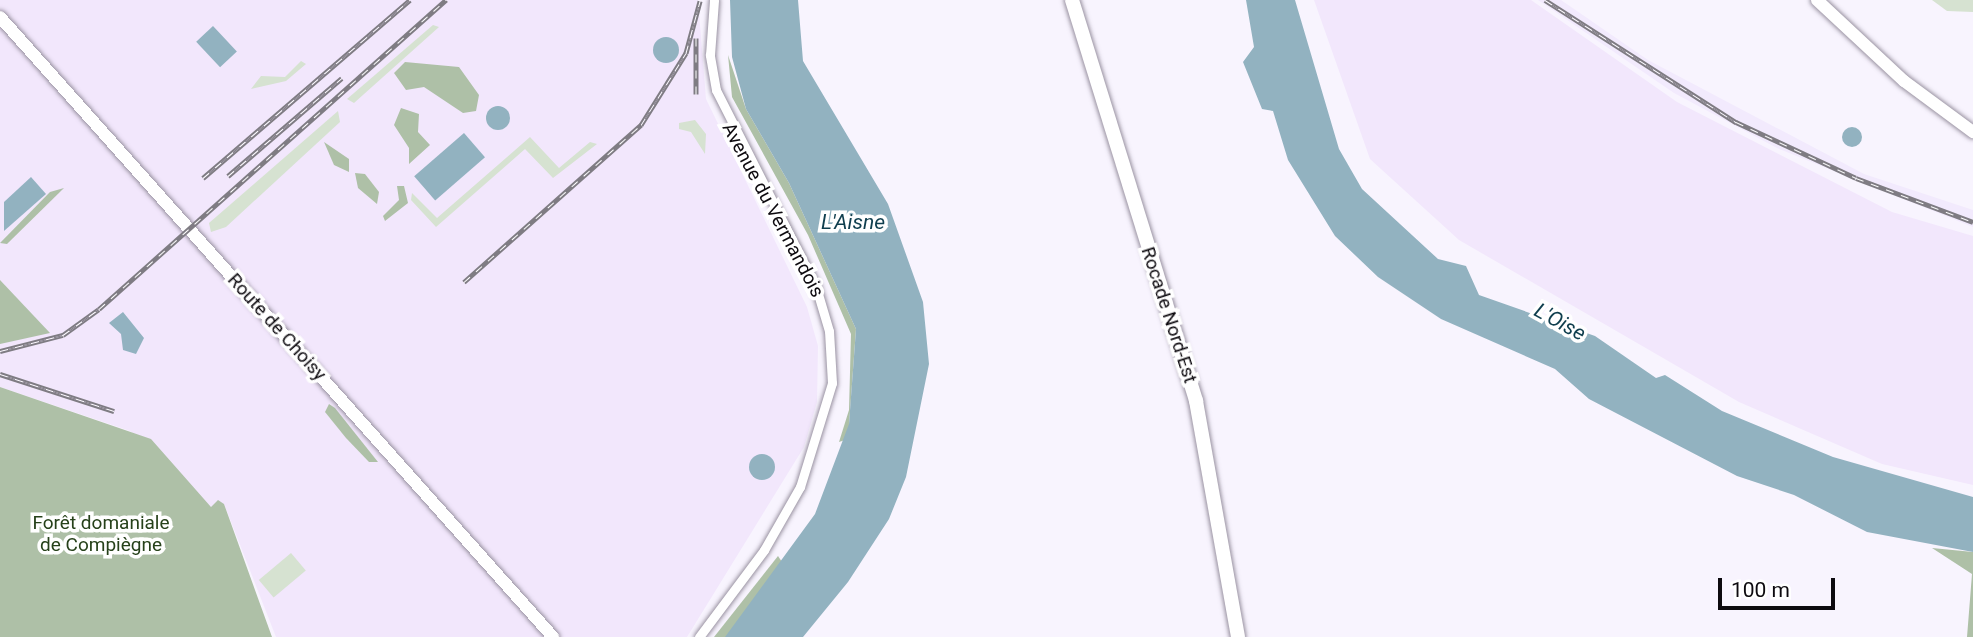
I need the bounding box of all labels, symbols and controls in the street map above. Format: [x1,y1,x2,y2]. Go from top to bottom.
street label: Avenue du Vermandois [717,119,829,301]
water label: L'Aisne [821,209,885,235]
street label: Rocade Nord-Est [1136,244,1202,386]
street label: Route de Choisy [223,269,331,385]
water label: L'Oise [1530,298,1590,346]
park label: Forêt domaniale de Compiègne [32,512,170,556]
scale bar [1721,564,1838,608]
text: 100 m [1731,578,1790,602]

